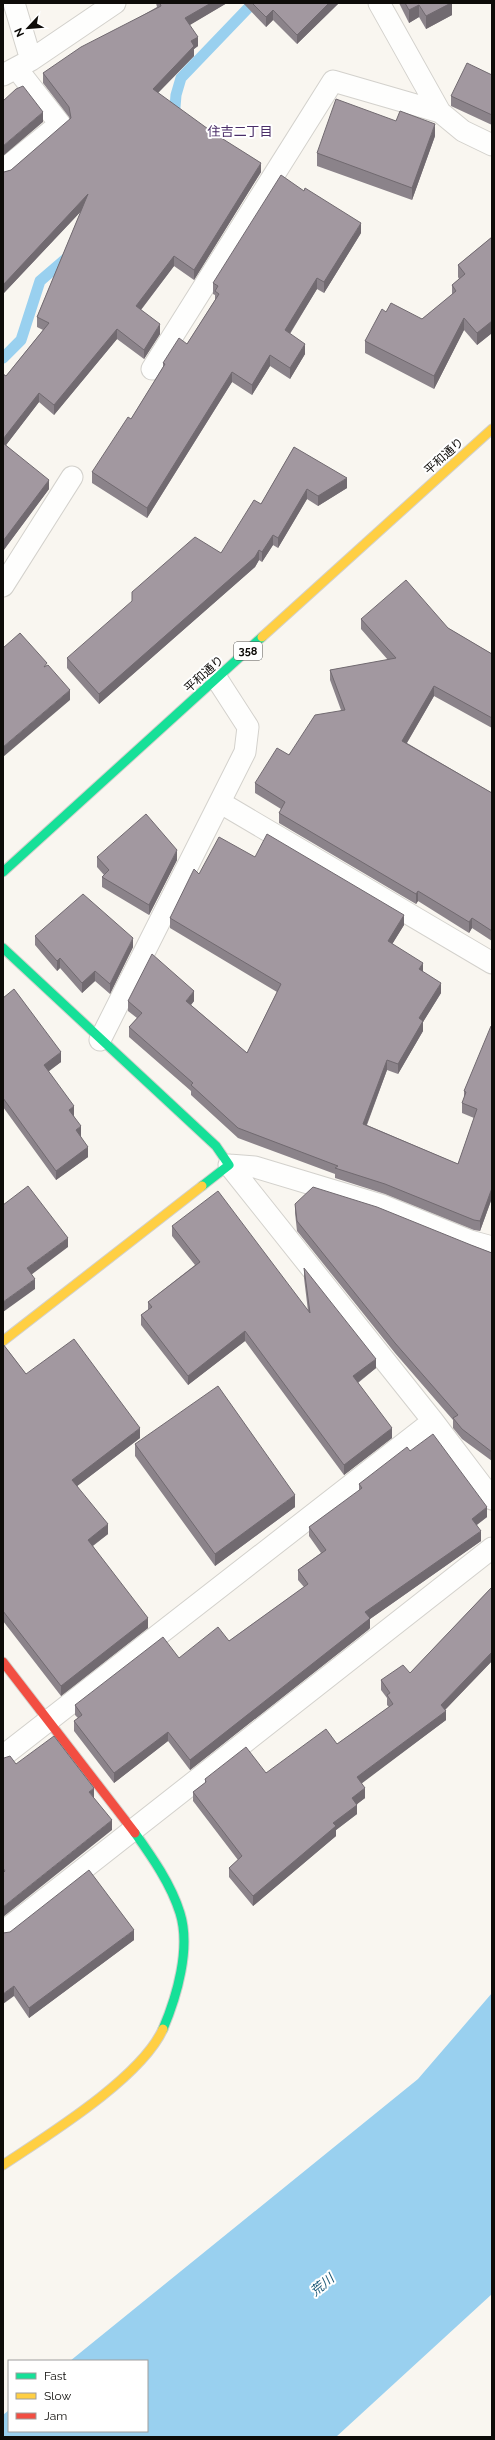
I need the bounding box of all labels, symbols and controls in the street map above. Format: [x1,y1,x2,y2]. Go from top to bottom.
north arrow [8,8,48,48]
text: N [12,26,27,39]
district label: 住吉二丁目 [207,124,273,139]
street label: 平和通り [421,435,467,477]
road number: 358 [234,642,262,660]
street label: 平和通り [181,653,227,695]
water label: 荒川 [307,2270,338,2299]
legend [8,2360,148,2432]
text: Fast [44,2369,67,2383]
text: Slow [44,2389,71,2403]
text: Jam [44,2409,67,2423]

